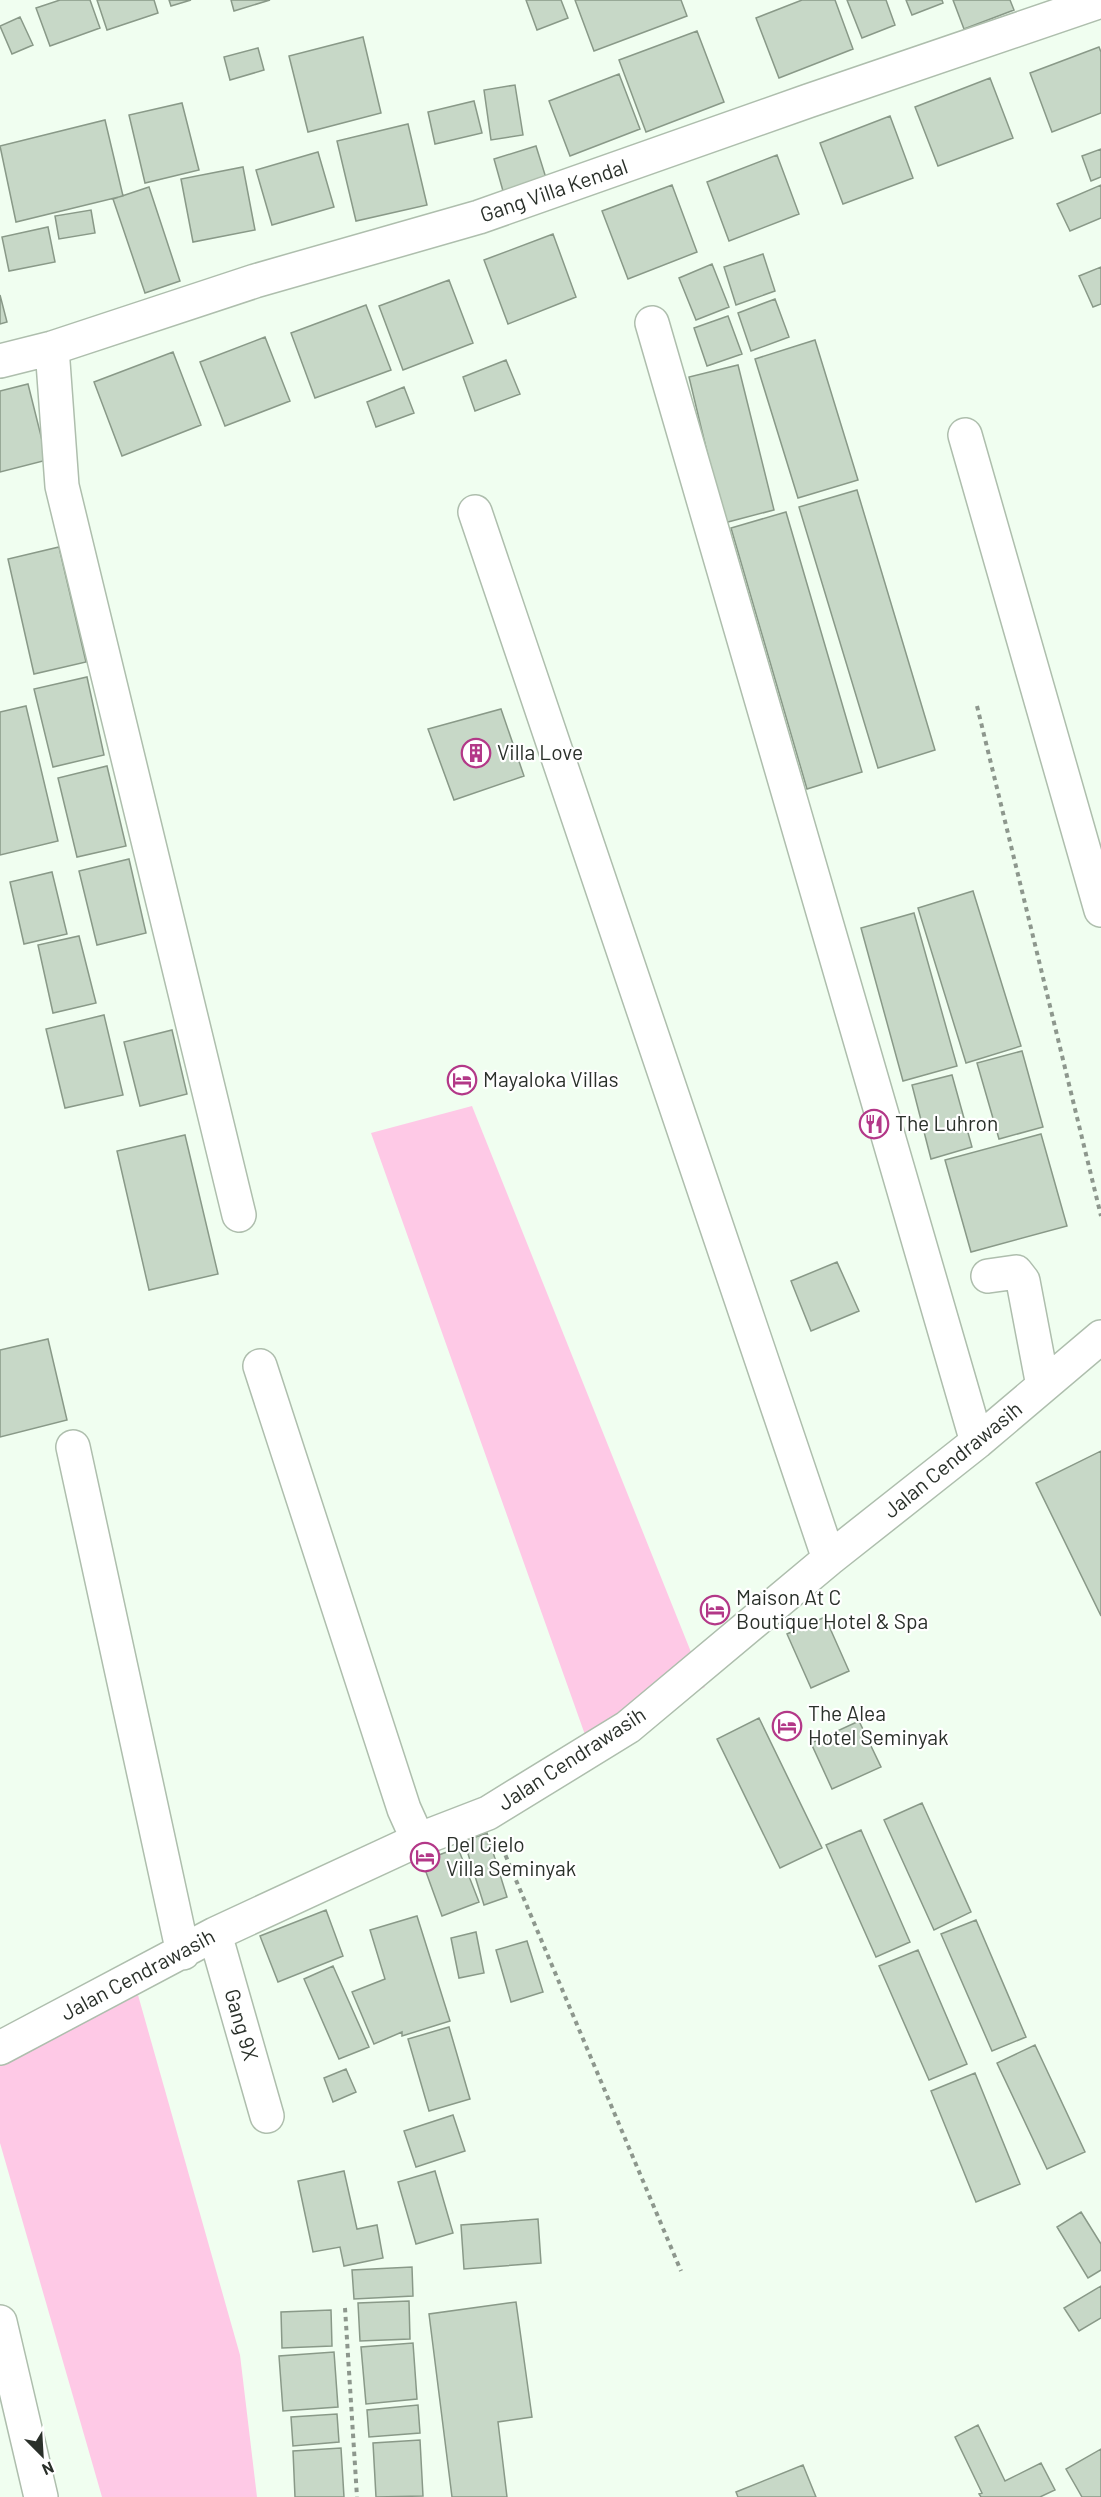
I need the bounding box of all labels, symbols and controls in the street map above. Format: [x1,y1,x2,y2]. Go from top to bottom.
street label: Gang Villa Kendal [476,153,631,227]
building icon: Villa Love [460,737,492,769]
place label: Villa Love [497,739,583,764]
hotel icon: Mayaloka Villas [446,1064,478,1096]
place label: Mayaloka Villas [483,1066,619,1091]
restaurant icon: The Luhron [858,1108,890,1140]
place label: The Luhron [895,1110,998,1135]
street label: Jalan Cendrawasih [878,1395,1026,1522]
place label: Maison At C Boutique Hotel & Spa [736,1584,928,1633]
hotel icon: Maison At C Boutique Hotel & Spa [699,1594,731,1626]
place label: The Alea Hotel Seminyak [808,1700,949,1749]
street label: Jalan Cendrawasih [493,1701,650,1815]
hotel icon: The Alea Hotel Seminyak [771,1710,803,1742]
place label: Del Cielo Villa Seminyak [446,1831,576,1880]
hotel icon: Del Cielo Villa Seminyak [409,1841,441,1873]
street label: Jalan Cendrawasih [56,1922,219,2025]
street label: Gang 9X [220,1986,265,2063]
north arrow [12,2425,72,2485]
text: N [40,2458,57,2480]

